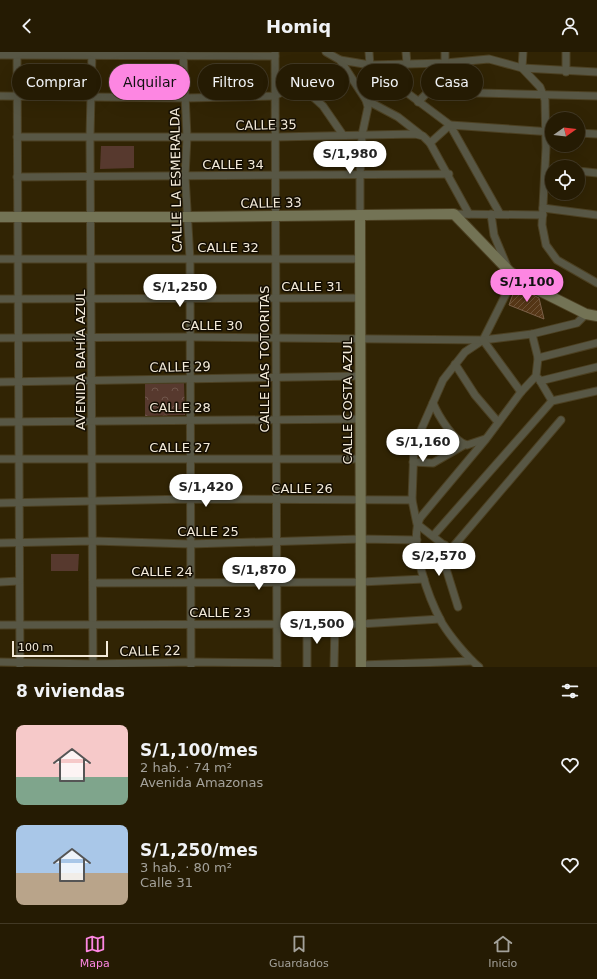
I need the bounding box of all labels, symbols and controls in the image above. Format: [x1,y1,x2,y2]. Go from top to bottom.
icon: back [16,15,38,37]
icon: person [559,15,581,37]
text: Homiq [266,16,331,37]
chip: Comprar [12,64,101,100]
chip: Alquilar [109,64,190,100]
chip: Filtros [198,64,268,100]
chip: Nuevo [276,64,349,100]
chip: Piso [357,64,413,100]
chip: Casa [421,64,483,100]
street label: CALLE LA ESMERALDA [167,107,185,252]
north arrow [545,112,585,152]
map controls [545,112,585,200]
street label: CALLE 35 [235,117,297,133]
pin: S/1,980 [313,141,387,175]
text: S/1,980 [322,146,378,161]
street label: CALLE 34 [202,157,264,172]
button: locate [545,160,585,200]
street label: CALLE 33 [240,195,302,211]
street label: CALLE 32 [197,240,259,255]
pin: S/1,100 [490,269,564,303]
pin: S/1,250 [143,274,217,308]
text: S/1,100 [499,274,555,289]
text: S/1,250 [152,279,208,294]
street label: CALLE 31 [281,279,343,294]
street label: CALLE LAS TOTORITAS [257,286,272,432]
street label: AVENIDA BAHÍA AZUL [73,289,88,430]
street label: CALLE 30 [181,318,243,333]
street label: CALLE COSTA AZUL [340,337,355,464]
street label: CALLE 29 [149,359,211,375]
street label: CALLE 28 [149,400,211,415]
pin: S/1,160 [386,429,460,463]
text: S/1,160 [395,434,451,449]
street label: CALLE 27 [149,440,211,455]
pin: S/1,420 [169,474,243,508]
text: S/1,420 [178,479,234,494]
street label: CALLE 26 [271,481,333,496]
street label: CALLE 25 [177,524,239,539]
pin: S/2,570 [402,543,476,577]
text: S/2,570 [411,548,467,563]
pin: S/1,870 [222,557,296,591]
text: S/1,870 [231,562,287,577]
street label: CALLE 24 [131,564,193,579]
street label: CALLE 23 [189,605,251,620]
pin: S/1,500 [280,611,354,645]
text: S/1,500 [289,616,345,631]
scale bar [12,639,108,658]
text: 100 m [18,641,53,654]
street label: CALLE 22 [119,643,181,659]
icon: filters [559,680,581,702]
text: 8 viviendas [16,681,125,701]
text: S/1,100/mes [140,740,258,760]
icon: home [48,741,96,789]
icon: heart [559,754,581,776]
text: 2 hab. · 74 m² [140,760,232,775]
text: Avenida Amazonas [140,775,263,790]
text: S/1,250/mes [140,840,258,860]
icon: home [48,841,96,889]
icon: heart [559,854,581,876]
text: 3 hab. · 80 m² [140,860,232,875]
text: Calle 31 [140,875,193,890]
tab: Mapa [80,933,110,970]
tab: Guardados [269,933,329,970]
tab: Inicio [488,933,517,970]

